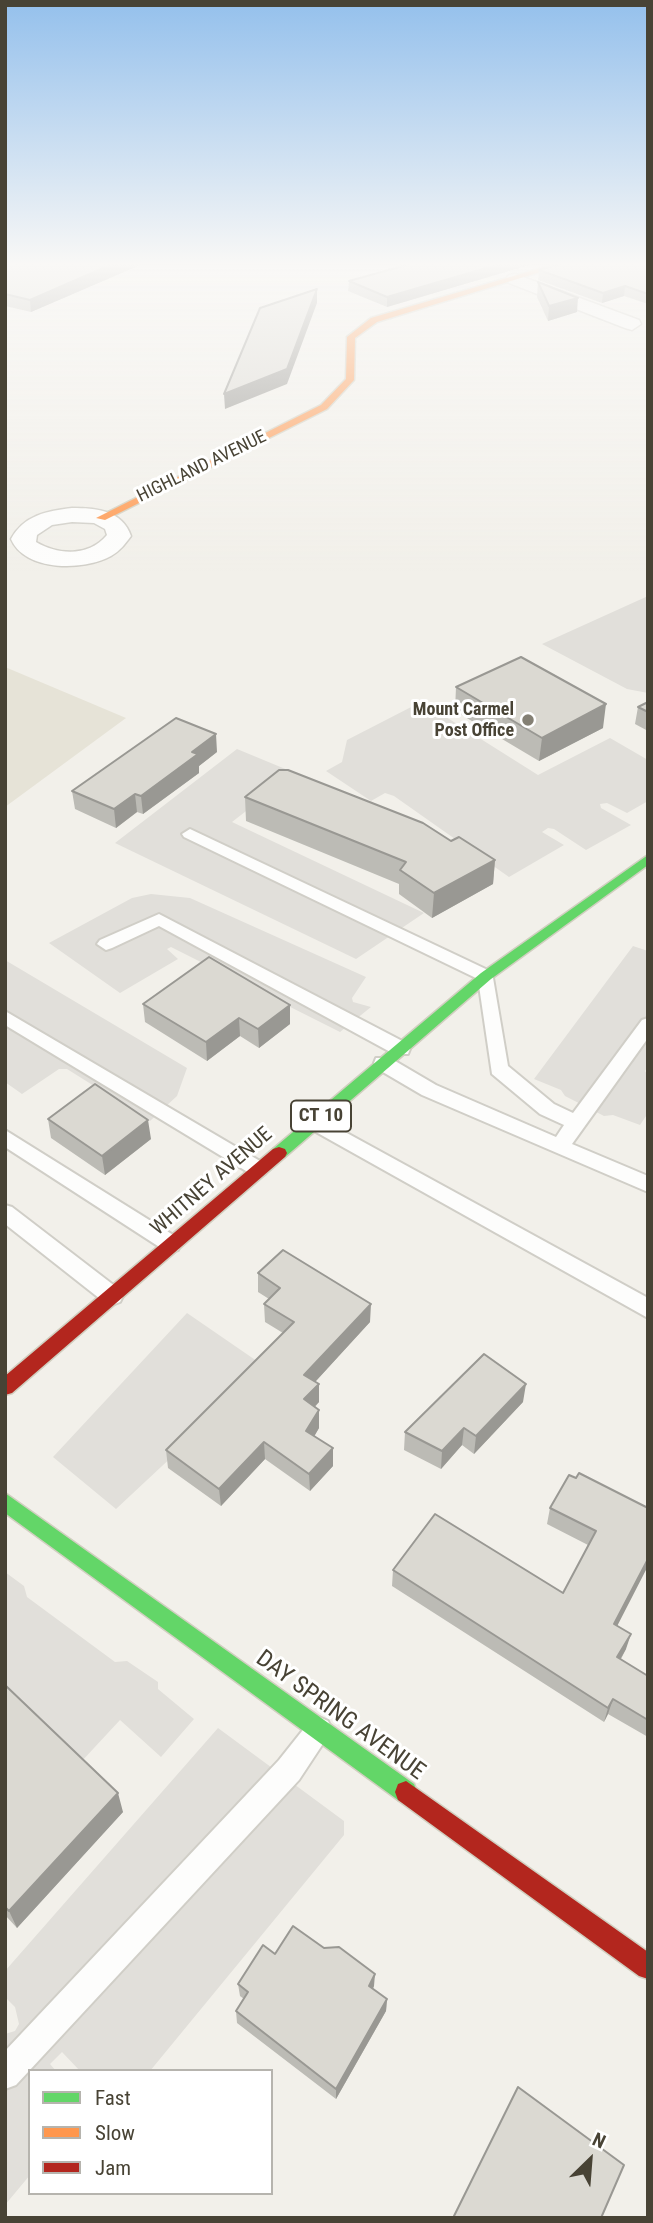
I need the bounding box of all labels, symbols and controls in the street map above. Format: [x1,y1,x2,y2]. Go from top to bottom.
street label: HIGHLAND AVENUE [134,426,270,508]
place label: Mount Carmel Post Office [413,699,514,742]
marker: Mount Carmel Post Office [520,712,536,728]
road number: CT 10 [291,1100,351,1132]
street label: WHITNEY AVENUE [146,1122,278,1242]
street label: DAY SPRING AVENUE [250,1645,430,1787]
legend [28,2069,273,2195]
text: Fast [95,2086,131,2110]
text: Slow [95,2121,135,2145]
north arrow [555,2125,625,2195]
text: N [589,2128,609,2153]
text: Jam [95,2156,131,2180]

